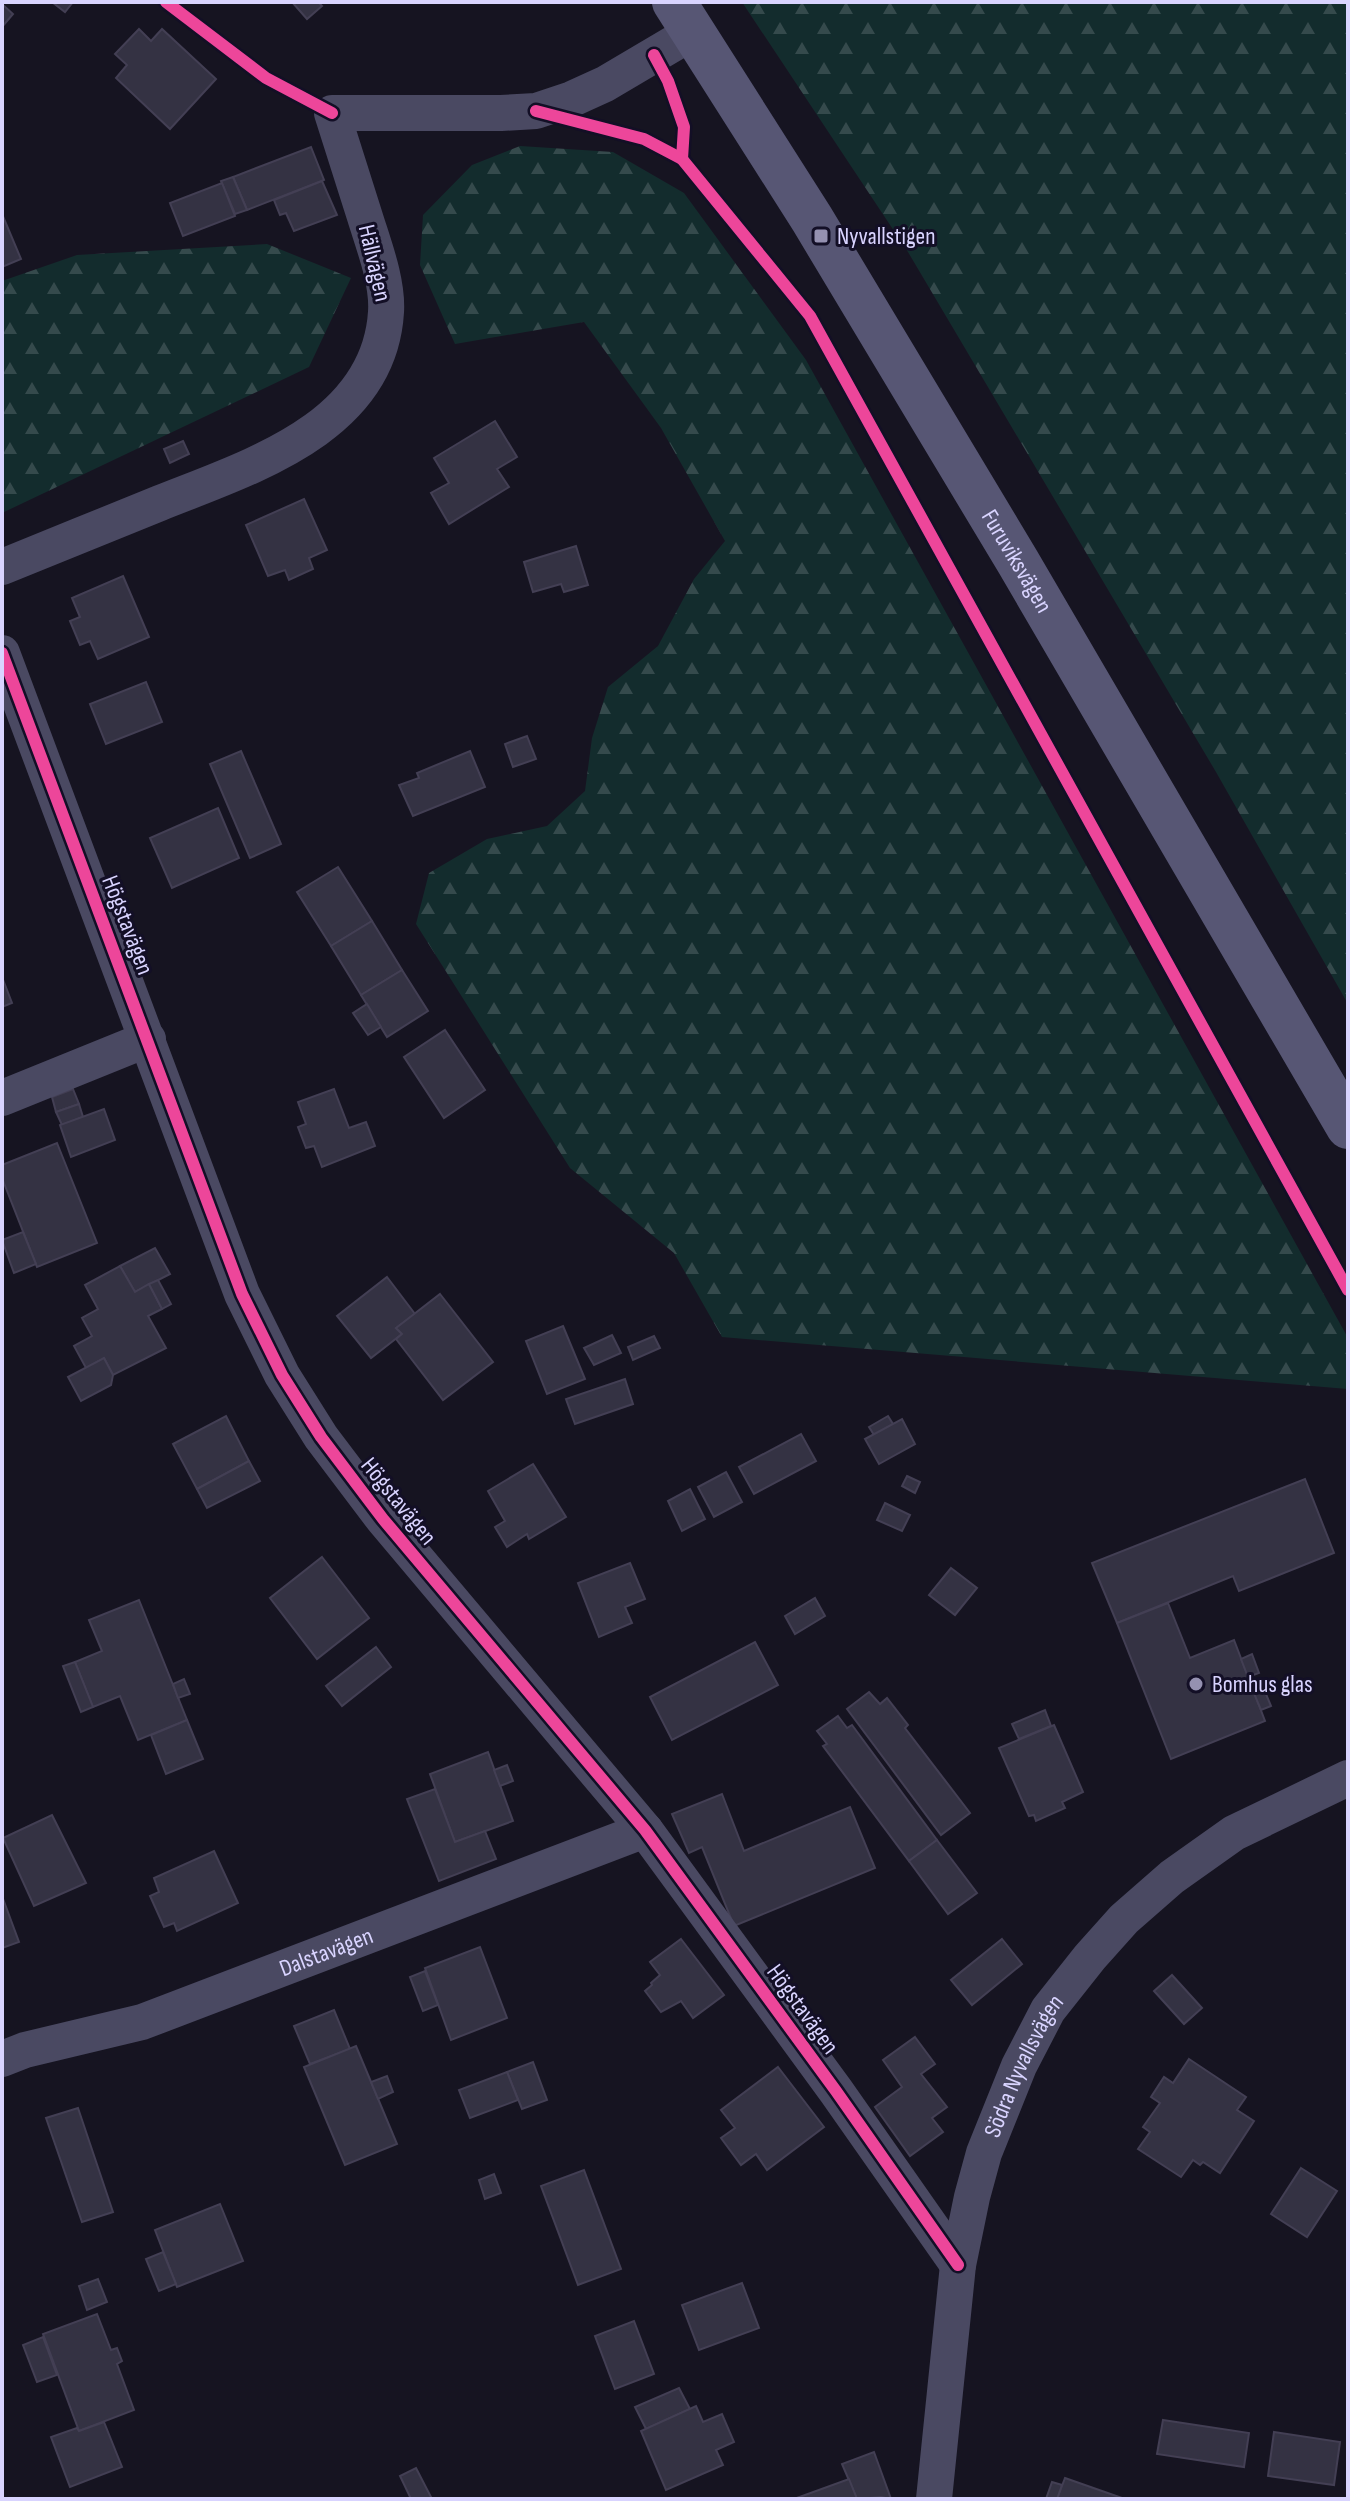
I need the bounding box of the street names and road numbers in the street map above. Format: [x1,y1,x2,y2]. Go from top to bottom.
street label: Hällvägen [352,222,397,304]
street label: Furuviksvägen [975,504,1058,618]
street label: Högstavägen [95,871,160,979]
street label: Högstavägen [355,1452,443,1551]
street label: Dalstavägen [275,1921,377,1983]
street label: Högstavägen [760,1959,845,2060]
street label: Södra Nyvallsvägen [978,1989,1070,2142]

